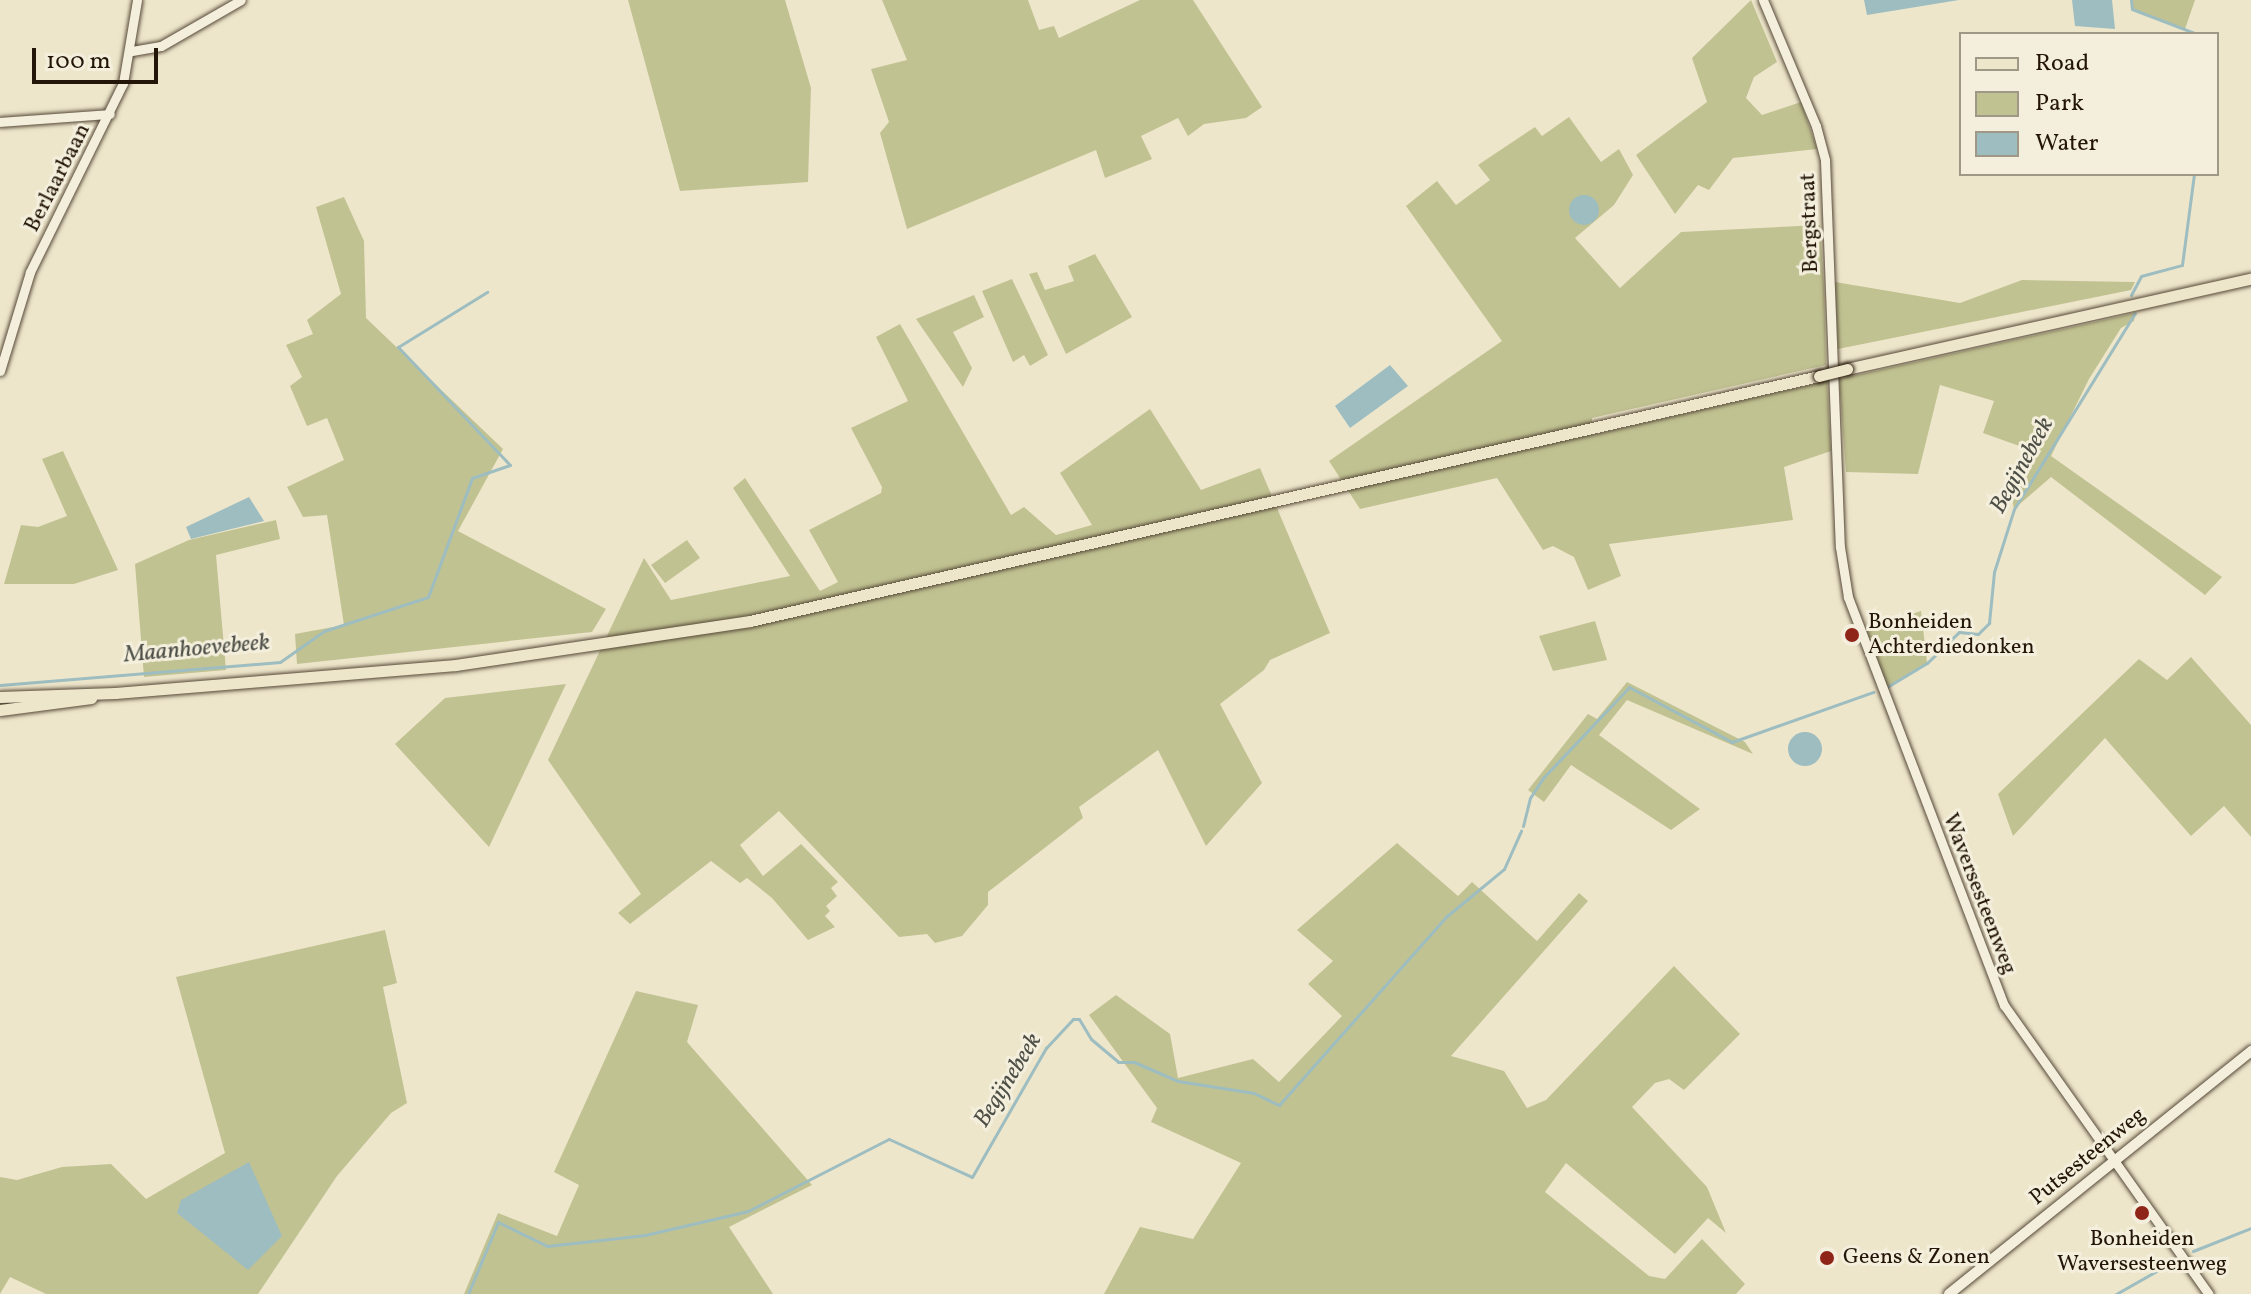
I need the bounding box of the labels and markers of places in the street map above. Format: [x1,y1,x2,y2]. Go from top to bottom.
place label: Bonheiden Achterdiedonken [1868,609,2035,660]
marker: Bonheiden Achterdiedonken [1843,626,1861,644]
marker: Bonheiden Waversesteenweg [2133,1204,2151,1222]
place label: Bonheiden Waversesteenweg [2057,1226,2227,1278]
place label: Geens & Zonen [1843,1245,1990,1271]
marker: Geens & Zonen [1818,1249,1836,1267]

